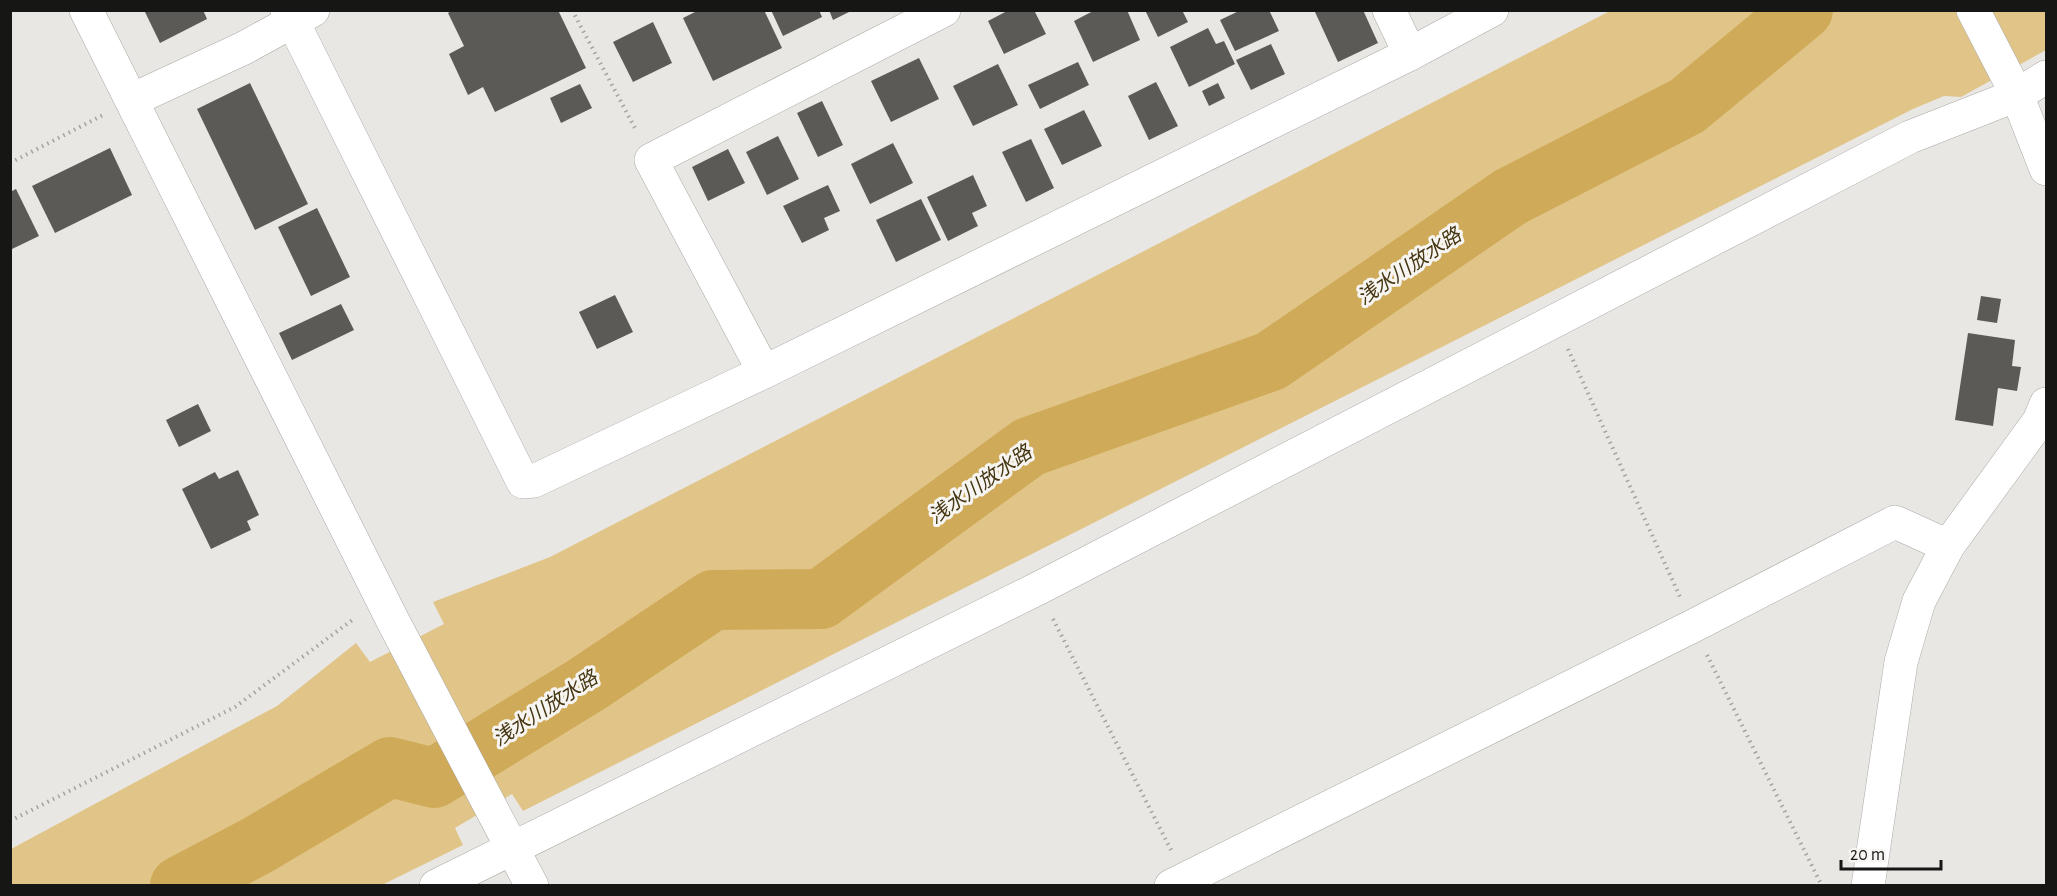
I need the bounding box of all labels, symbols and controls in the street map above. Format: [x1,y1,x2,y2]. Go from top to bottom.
water label: 浅水川放水路 [1354,223,1467,309]
water label: 浅水川放水路 [925,440,1037,527]
water label: 浅水川放水路 [489,666,603,750]
scale bar [1841,833,1942,871]
text: 20 m [1850,846,1885,864]

